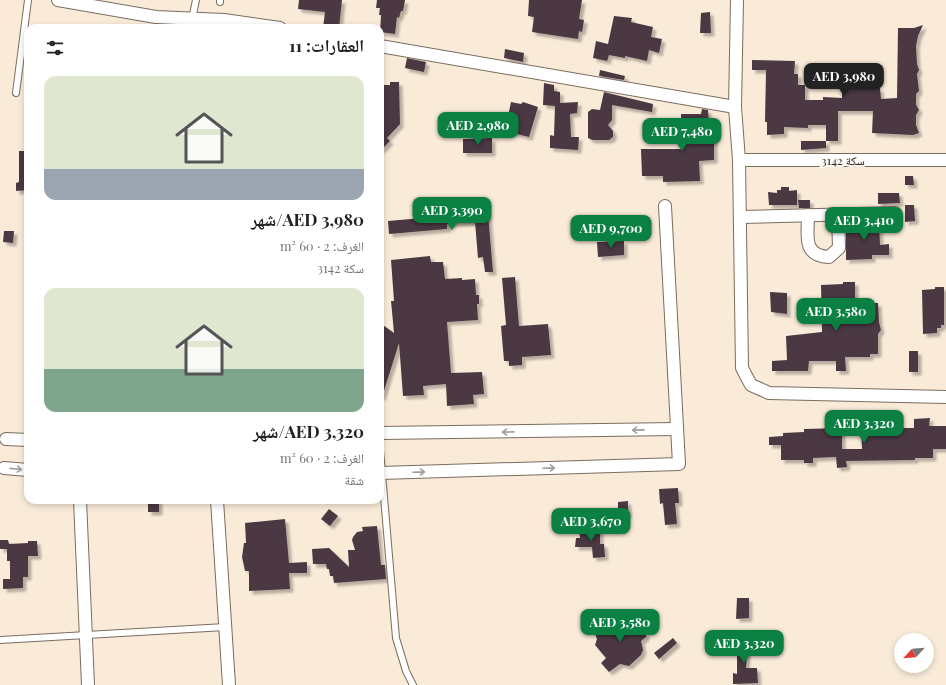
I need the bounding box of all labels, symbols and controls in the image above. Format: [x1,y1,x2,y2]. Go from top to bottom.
text: العقارات: 11 [289,34,364,56]
icon: filters [44,37,66,59]
pin: AED 3,980 [798,63,890,97]
text: AED 3,980 [813,67,875,84]
icon: home [168,102,240,174]
pin: AED 2,980 [432,112,524,146]
text: AED 2,980 [447,116,509,133]
pin: AED 7,480 [636,118,728,152]
text: AED 7,480 [651,122,713,139]
street label: سكة 3142 [821,152,865,168]
pin: AED 3,390 [406,197,498,231]
text: AED 3,390 [421,201,483,218]
pin: AED 3,410 [818,207,910,241]
text: AED 3,980/شهر [251,208,364,230]
text: AED 3,410 [834,211,894,228]
pin: AED 9,700 [565,215,657,249]
text: AED 9,700 [580,219,642,236]
text: الغرف: 2 · 60 m² [280,237,364,254]
text: سكة 3142 [317,259,364,276]
pin: AED 3,580 [790,298,882,332]
text: AED 3,580 [805,302,867,319]
icon: home [168,314,240,386]
pin: AED 3,320 [818,410,910,444]
text: AED 3,320 [834,414,894,431]
text: AED 3,320/شهر [253,420,364,442]
one-way arrow [632,426,645,434]
one-way arrow [502,428,515,436]
text: الغرف: 2 · 60 m² [280,449,364,466]
one-way arrow [542,464,555,472]
one-way arrow [9,465,22,473]
one-way arrow [412,468,425,476]
text: شقة [345,471,364,488]
pin: AED 3,670 [545,508,637,542]
text: AED 3,670 [560,512,622,529]
pin: AED 3,580 [574,609,666,643]
text: AED 3,580 [589,613,651,630]
pin: AED 3,320 [698,630,790,664]
north arrow [894,633,934,673]
map controls [894,633,934,673]
text: AED 3,320 [714,634,774,651]

